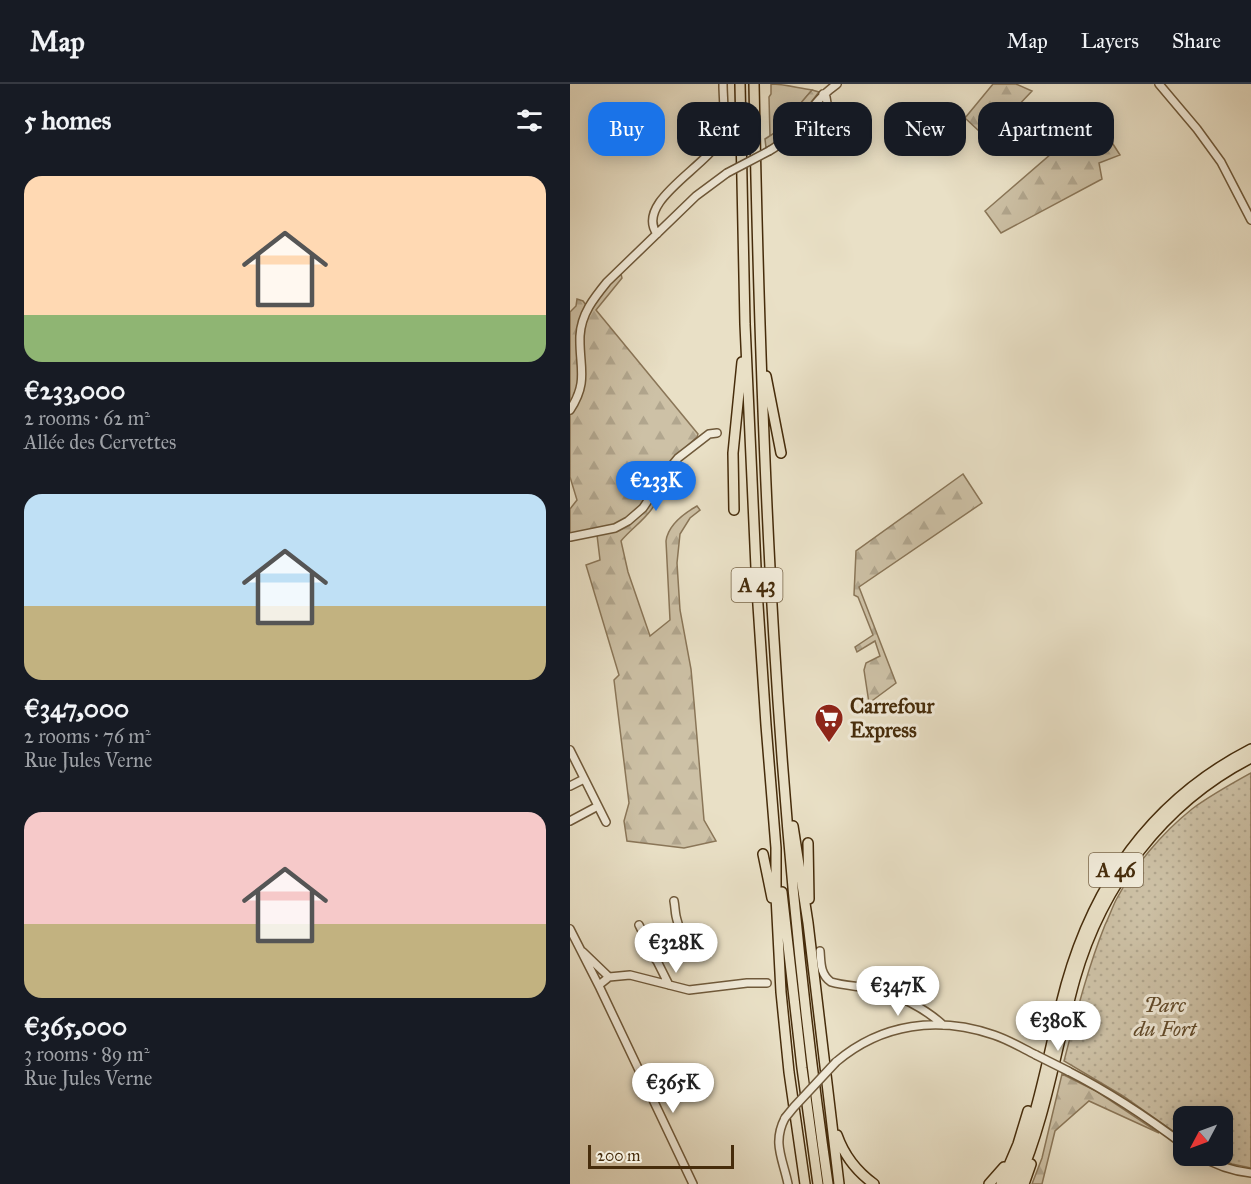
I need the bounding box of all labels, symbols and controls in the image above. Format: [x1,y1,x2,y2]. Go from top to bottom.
text: Map [30,24,85,59]
text: Map [1007,28,1048,54]
text: Layers [1081,28,1139,54]
text: Share [1172,28,1221,54]
chip: Buy [588,102,665,156]
chip: Rent [677,102,761,156]
chip: Filters [773,102,872,156]
chip: New [884,102,966,156]
chip: Apartment [978,102,1114,156]
text: 5 homes [24,104,111,136]
icon: filters [513,104,546,137]
icon: home [231,215,339,323]
text: €233,000 [24,374,126,406]
text: 2 rooms · 62 m² [24,406,150,430]
text: Allée des Cervettes [24,430,176,454]
pin: €233K [614,461,698,512]
text: €233K [630,468,682,492]
icon: home [231,533,339,641]
road number: A 43 [732,568,783,602]
text: €347,000 [24,692,129,724]
place label: Carrefour Express [850,693,935,743]
supermarket icon: Carrefour Express [813,702,845,744]
text: 2 rooms · 76 m² [24,724,151,748]
text: Rue Jules Verne [24,748,152,772]
icon: home [231,851,339,959]
road number: A 46 [1089,853,1143,887]
pin: €328K [634,923,718,974]
text: €328K [649,930,703,954]
pin: €347K [856,966,940,1017]
text: €347K [870,973,926,997]
park label: Parc du Fort [1133,992,1198,1042]
pin: €380K [1016,1001,1100,1052]
text: €380K [1030,1008,1086,1032]
text: €365,000 [24,1010,127,1042]
text: 3 rooms · 89 m² [24,1042,149,1066]
pin: €365K [631,1063,715,1114]
text: Rue Jules Verne [24,1066,152,1090]
text: €365K [646,1070,700,1094]
north arrow [1173,1106,1233,1166]
map controls [1173,1106,1233,1166]
scale bar [588,1142,734,1170]
text: 200 m [597,1146,640,1165]

